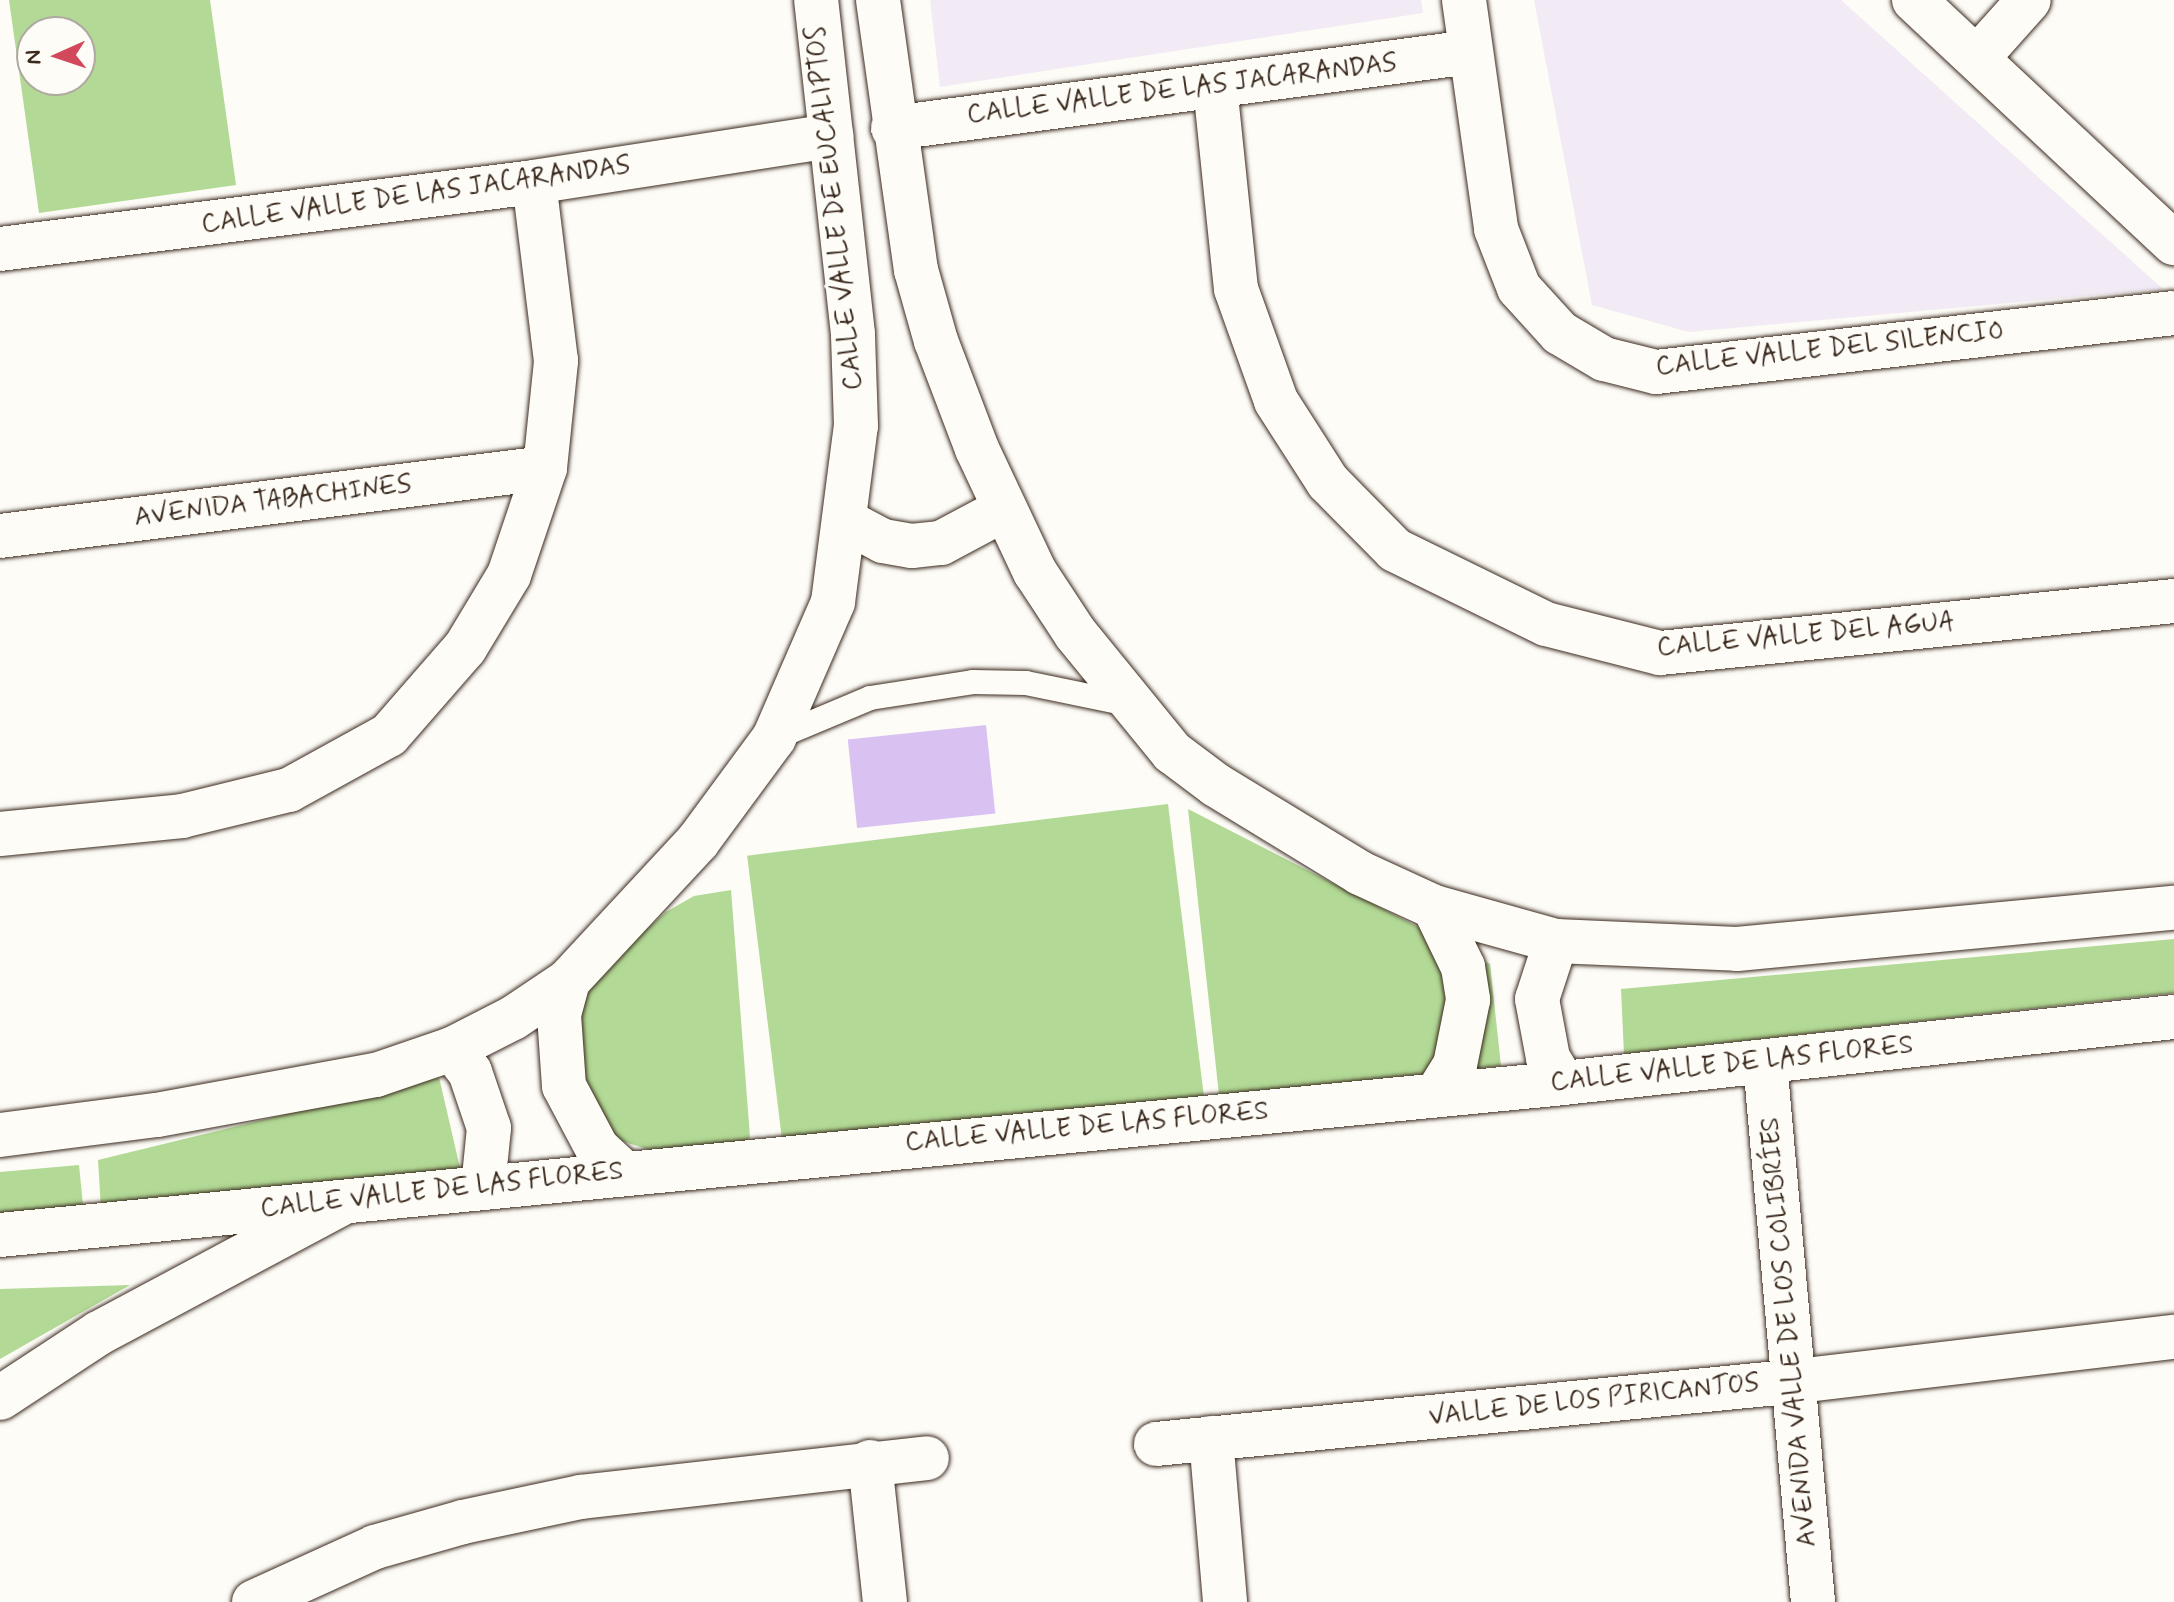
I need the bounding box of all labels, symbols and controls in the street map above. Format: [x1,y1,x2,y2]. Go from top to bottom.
north arrow [16,16,96,96]
street label: CALLE VALLE DE EUCALIPTOS [801,21,871,395]
street label: CALLE VALLE DE LAS JACARANDAS [965,48,1399,132]
text: N [20,49,48,65]
street label: CALLE VALLE DE LAS JACARANDAS [199,150,633,242]
street label: CALLE VALLE DEL SILENCIO [1654,316,2006,384]
street label: AVENIDA TABACHINES [136,470,410,534]
street label: CALLE VALLE DEL AGUA [1656,607,1956,665]
street label: CALLE VALLE DE LAS FLORES [1548,1030,1916,1100]
street label: CALLE VALLE DE LAS FLORES [903,1097,1271,1159]
street label: AVENIDA VALLE DE LOS COLIBRÍES [1755,1111,1825,1553]
street label: CALLE VALLE DE LAS FLORES [258,1156,626,1226]
street label: VALLE DE LOS PIRICANTOS [1424,1368,1764,1434]

